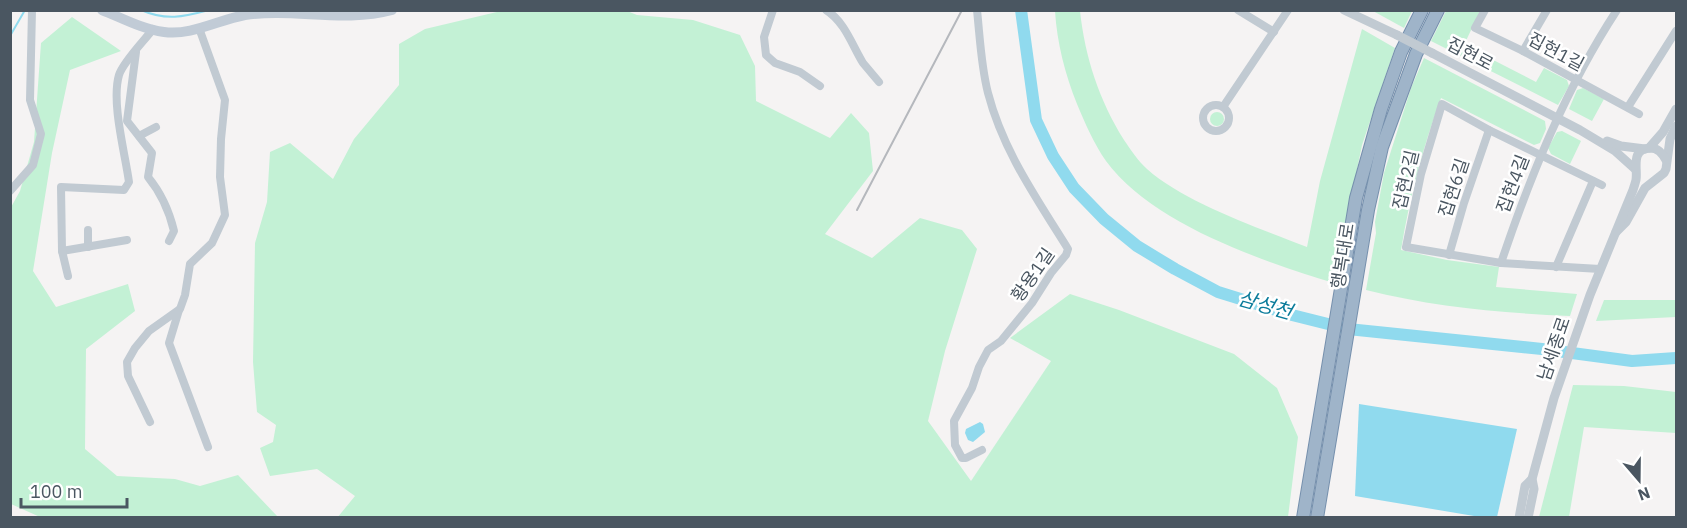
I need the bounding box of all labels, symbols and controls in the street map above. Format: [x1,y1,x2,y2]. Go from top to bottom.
street label: 집현1길 [1524,27,1588,76]
street label: 집현로 [1443,32,1498,75]
street label: 집현2길 [1388,148,1424,212]
street label: 집현4길 [1491,151,1534,216]
street label: 집현6길 [1433,156,1474,220]
street label: 행복대로 [1326,221,1359,290]
street label: 황용1길 [1006,243,1059,306]
water label: 삼성천 [1235,284,1298,326]
street label: 남세종로 [1532,314,1575,384]
north arrow [1609,450,1669,510]
scale bar [21,471,128,509]
text: 100 m [30,480,82,503]
text: N [1635,483,1653,505]

